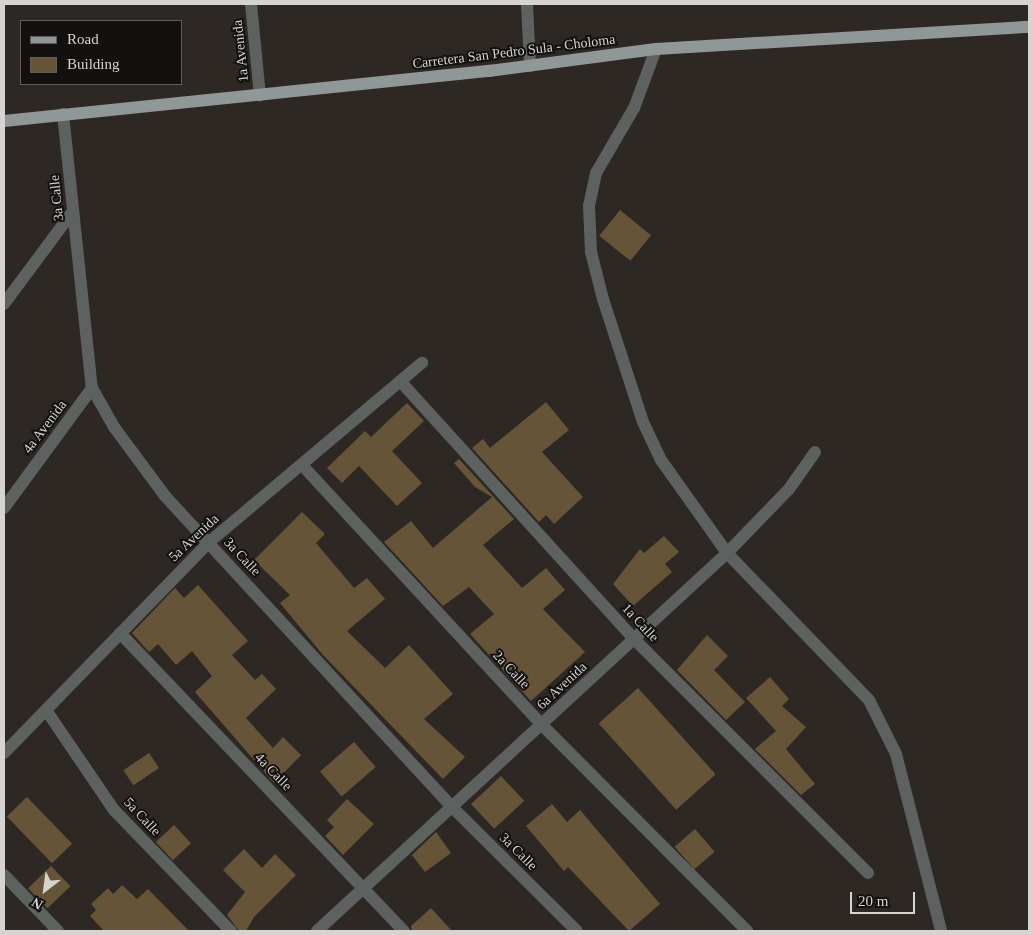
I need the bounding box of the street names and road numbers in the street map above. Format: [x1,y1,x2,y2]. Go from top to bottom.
street label: 1a Avenida [229,19,253,83]
street label: Carretera San Pedro Sula - Choloma [412,31,616,73]
street label: 3a Calle [46,174,68,222]
street label: 4a Avenida [19,397,71,457]
street label: 5a Avenida [165,510,223,566]
street label: 3a Calle [220,534,264,580]
street label: 1a Calle [618,600,662,646]
street label: 2a Calle [489,647,533,693]
street label: 6a Avenida [533,658,591,714]
street label: 4a Calle [251,750,295,794]
street label: 5a Calle [120,794,164,840]
street label: 3a Calle [496,830,540,874]

